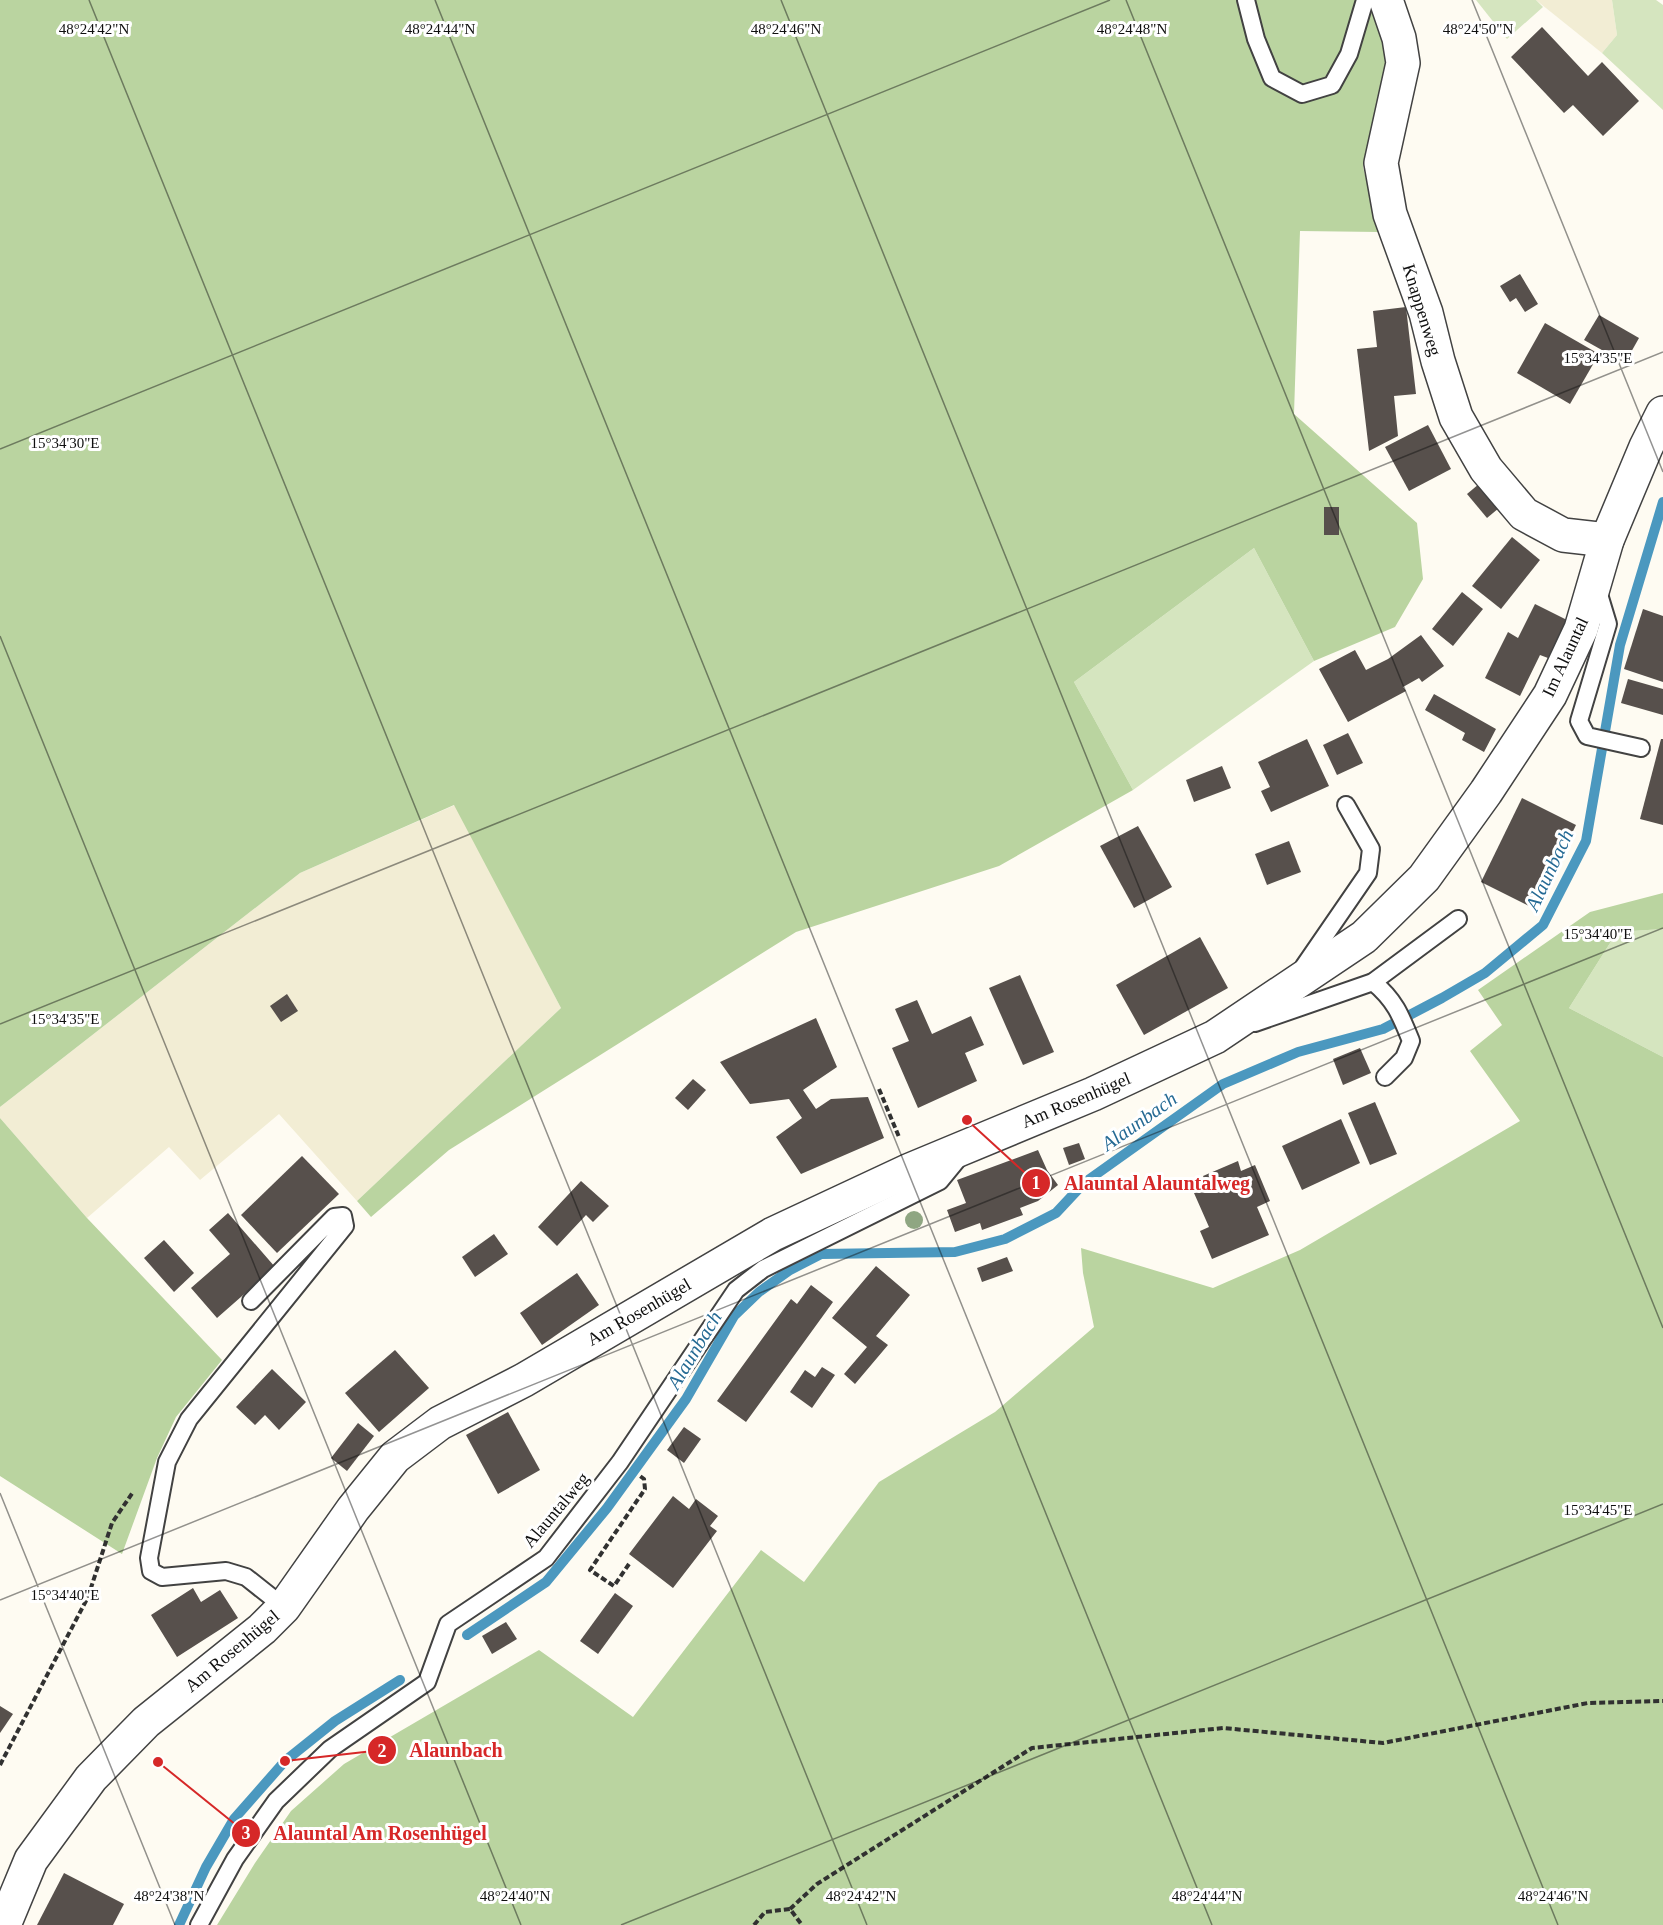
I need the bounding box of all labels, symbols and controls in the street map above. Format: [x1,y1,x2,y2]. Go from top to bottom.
text: 48°24'42"N [59,21,129,37]
text: 48°24'44"N [405,21,475,37]
text: 48°24'46"N [751,21,821,37]
text: 48°24'48"N [1097,21,1167,37]
text: 48°24'50"N [1443,21,1513,37]
street label: Knappenweg [1399,262,1445,358]
text: 15°34'35"E [1564,350,1633,366]
text: 15°34'30"E [31,435,100,451]
street label: Im Alauntal [1538,614,1592,700]
water label: Alaunbach [1520,826,1577,916]
text: 15°34'40"E [1564,926,1633,942]
text: 15°34'35"E [31,1011,100,1027]
street label: Am Rosenhügel [1018,1068,1134,1132]
water label: Alaunbach [1096,1087,1181,1156]
callout: Alauntal Alauntalweg [1021,1164,1262,1202]
text: Alauntal Alauntalweg [1064,1172,1250,1195]
text: 1 [1032,1173,1041,1193]
street label: Am Rosenhügel [584,1274,694,1350]
water label: Alaunbach [661,1307,726,1395]
street label: Alauntalweg [519,1468,593,1552]
text: 15°34'45"E [1564,1502,1633,1518]
text: 15°34'40"E [31,1587,100,1603]
street label: Am Rosenhügel [181,1606,283,1696]
callout: Alaunbach [367,1731,515,1769]
text: Alaunbach [409,1739,503,1761]
text: 2 [378,1741,387,1761]
callout: Alauntal Am Rosenhügel [231,1814,499,1852]
text: Alauntal Am Rosenhügel [273,1822,487,1845]
text: 3 [242,1823,251,1843]
text: 48°24'38"N [134,1888,204,1904]
text: 48°24'40"N [480,1888,550,1904]
text: 48°24'42"N [826,1888,896,1904]
text: 48°24'44"N [1172,1888,1242,1904]
text: 48°24'46"N [1518,1888,1588,1904]

